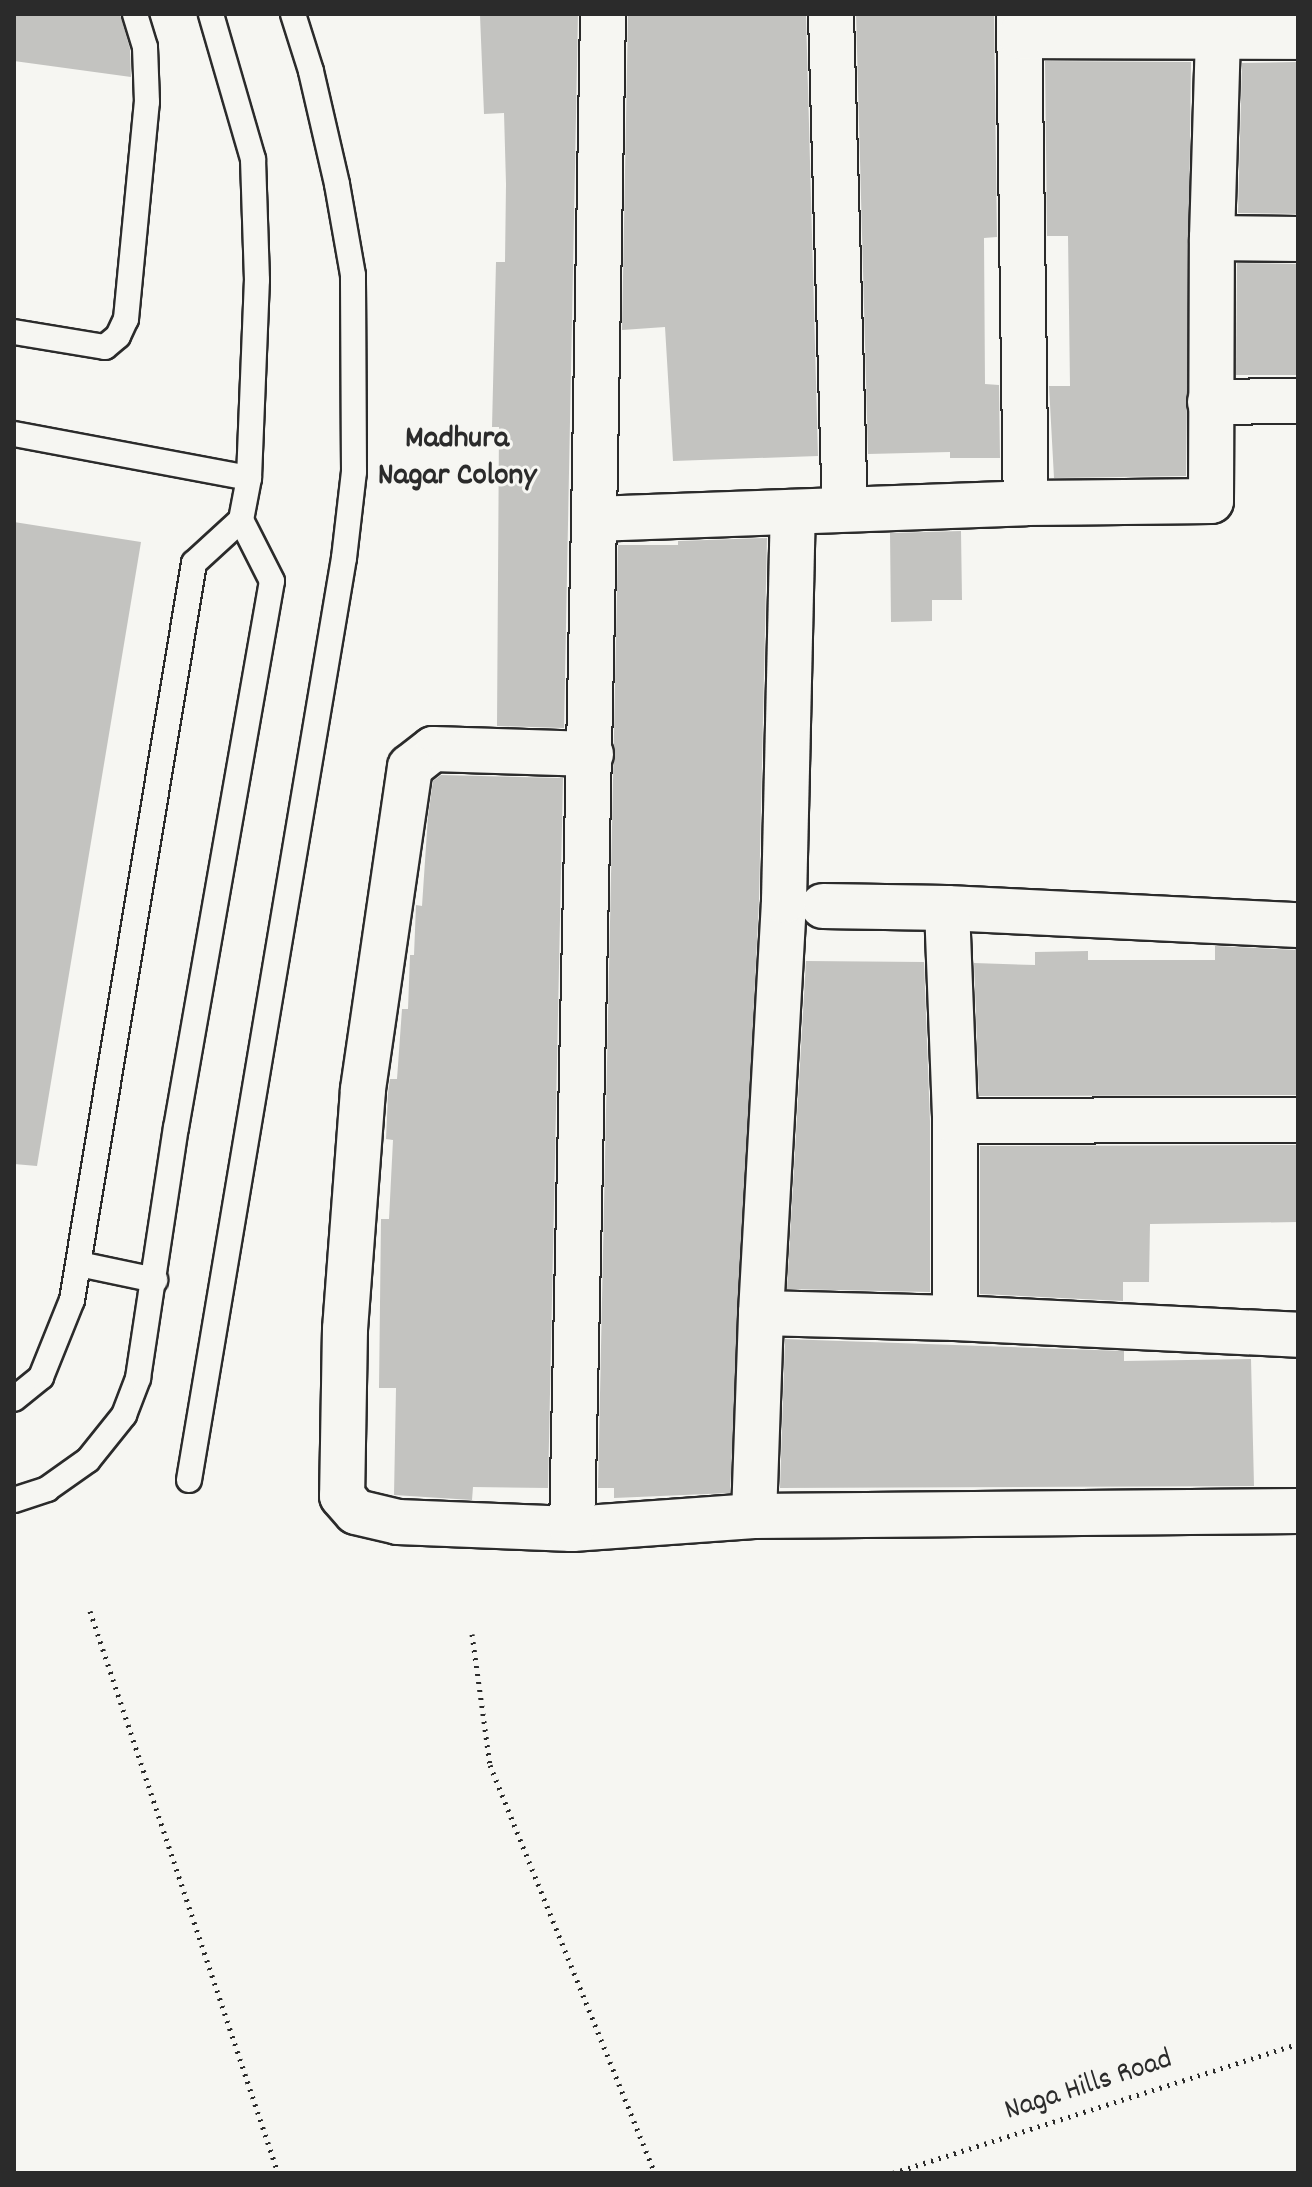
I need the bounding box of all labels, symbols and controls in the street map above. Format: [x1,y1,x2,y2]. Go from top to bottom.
district label: Madhura Nagar Colony [378,422,536,497]
street label: Naga Hills Road [1001,2043,1177,2131]

